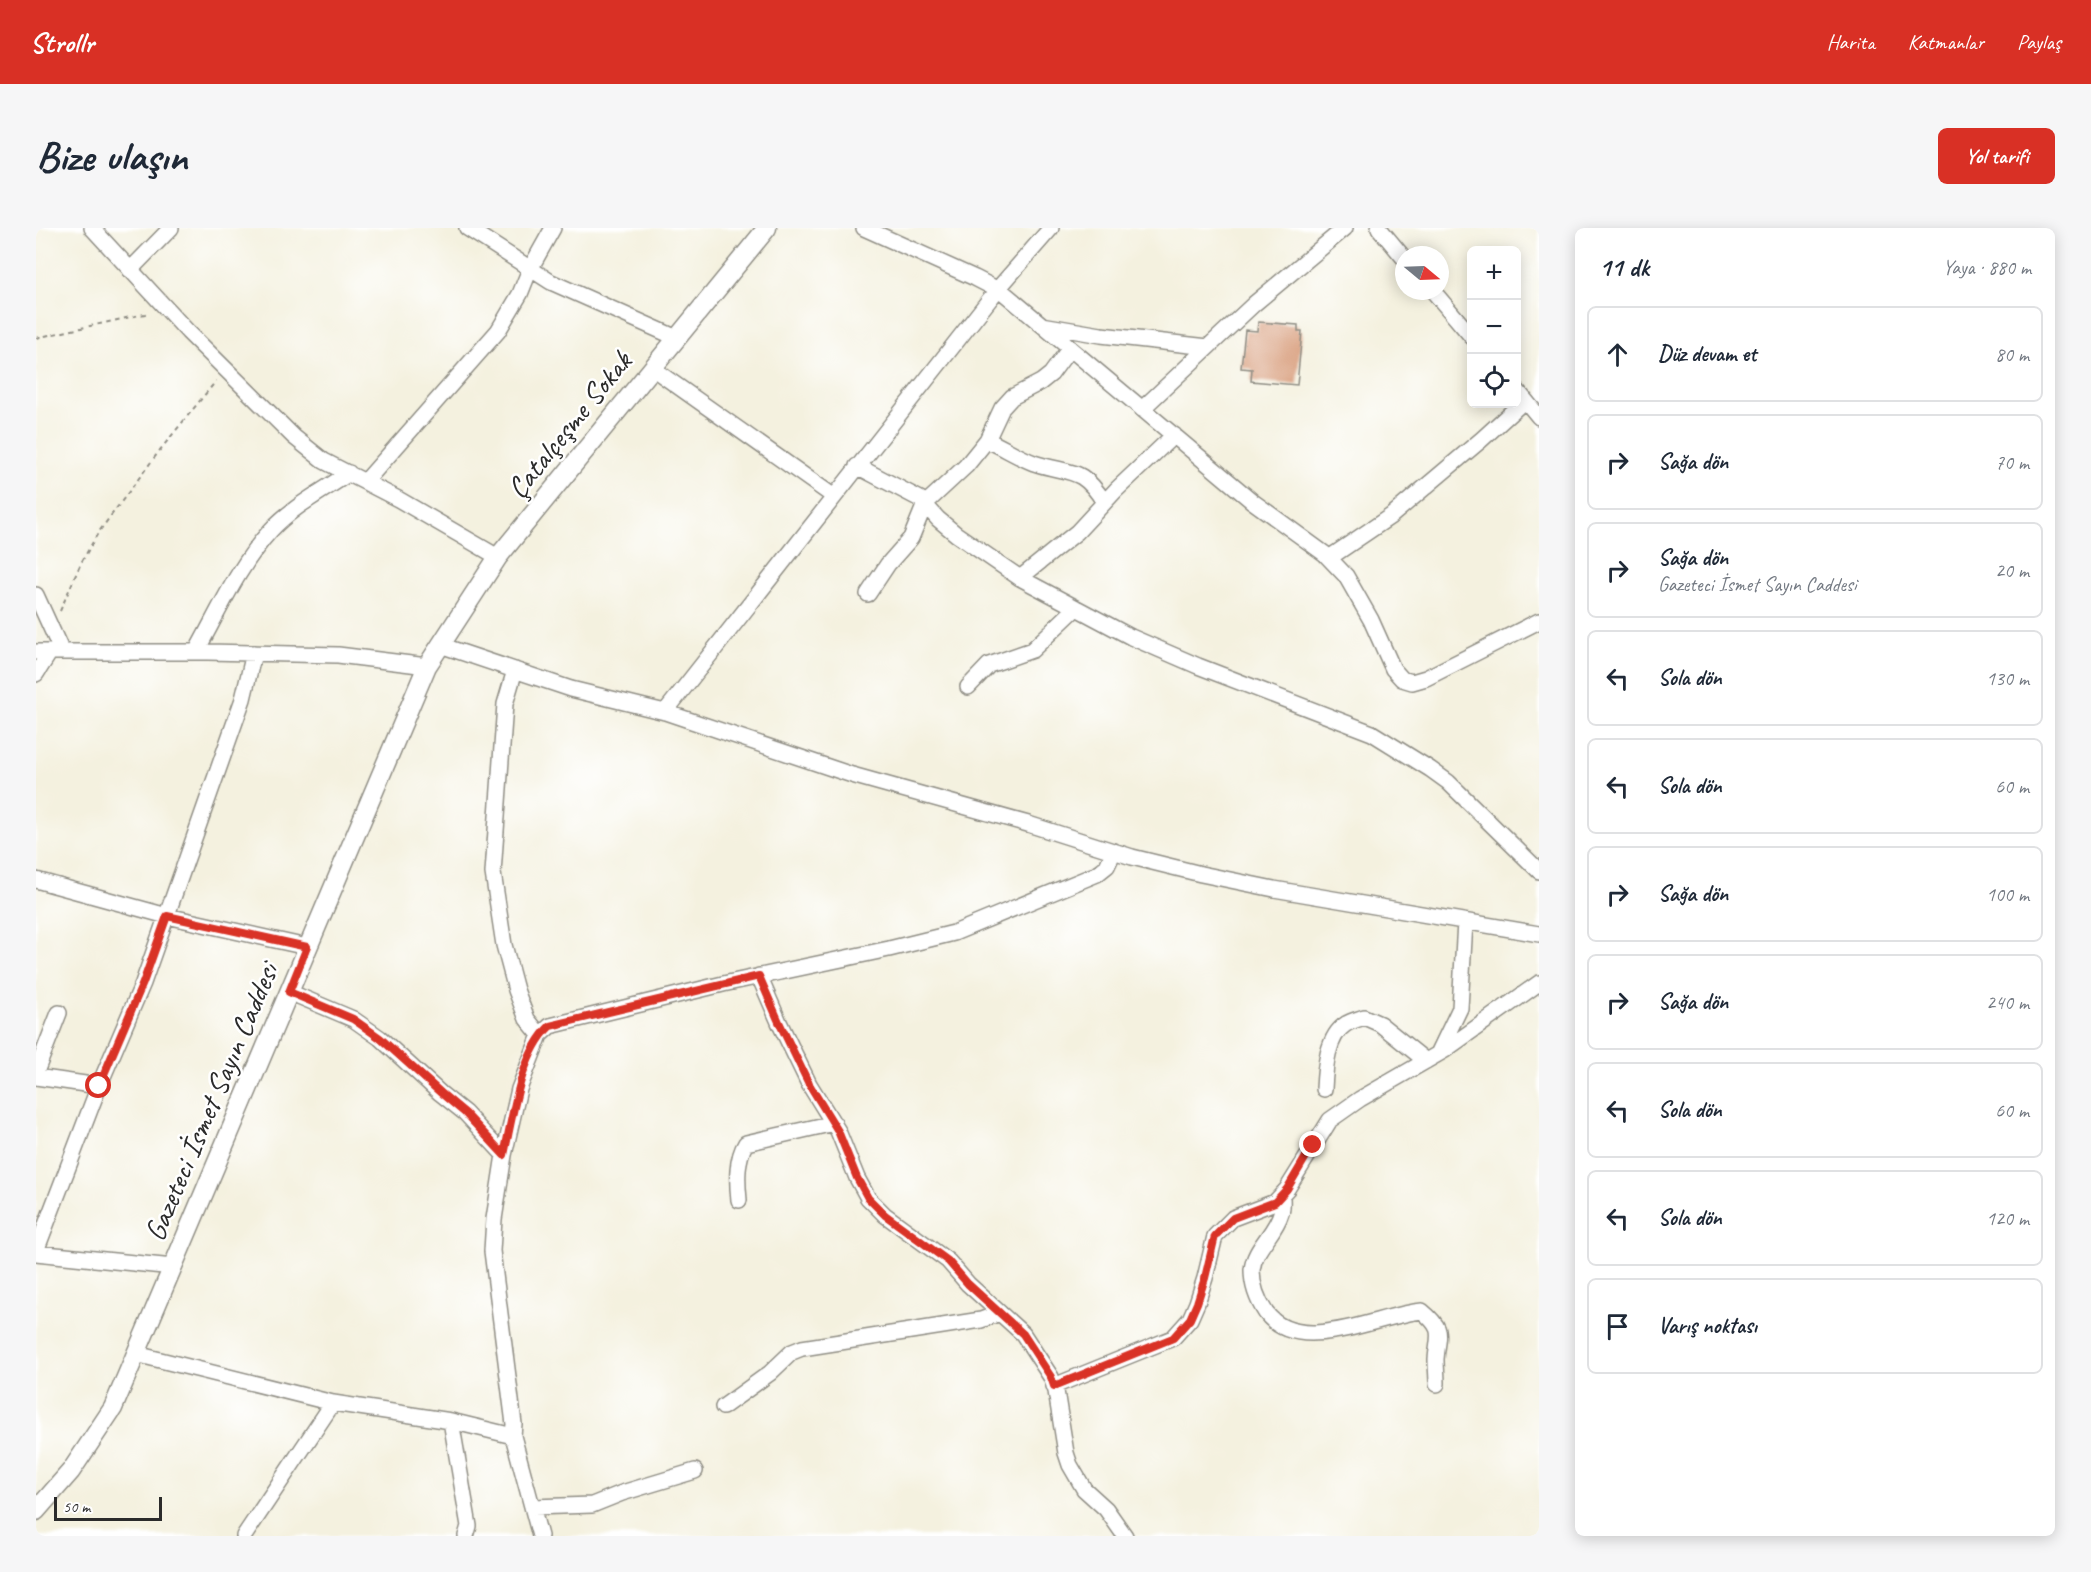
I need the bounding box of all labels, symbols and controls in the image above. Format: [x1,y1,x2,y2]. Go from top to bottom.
text: Strollr [30,25,94,60]
text: Harita [1827,29,1875,55]
text: Katmanlar [1908,29,1984,55]
text: Paylaş [2017,29,2061,55]
button: Yol tarifi [1938,128,2055,184]
text: Bize ulaşın [36,130,187,183]
north arrow [1395,246,1449,300]
map controls [1467,246,1521,408]
button: + [1467,246,1521,300]
text: 11 dk [1599,251,1649,284]
text: Yaya · 880 m [1943,255,2031,280]
button: − [1467,300,1521,354]
icon: ahead [1601,338,1634,371]
text: Düz devam et [1658,340,1756,368]
street label: Çatalçeşme Sokak [498,342,641,506]
text: 80 m [1995,342,2029,367]
button: locate [1467,354,1521,408]
icon: right [1601,446,1634,479]
text: Sağa dön [1658,448,1728,476]
text: 70 m [1995,450,2029,475]
text: Sağa dön [1658,544,1728,572]
icon: right [1601,554,1634,587]
text: 20 m [1995,558,2029,583]
text: Gazeteci İsmet Sayın Caddesi [1658,572,1857,597]
icon: left [1601,662,1634,695]
text: Sola dön [1658,664,1722,692]
text: 130 m [1986,666,2029,691]
icon: left [1601,770,1634,803]
text: Sola dön [1658,772,1722,800]
text: 60 m [1995,774,2029,799]
icon: right [1601,878,1634,911]
text: Sağa dön [1658,880,1728,908]
text: 100 m [1986,882,2029,907]
street label: Gazeteci İsmet Sayın Caddesi [135,954,288,1247]
icon: right [1601,986,1634,1019]
text: Sağa dön [1658,988,1728,1016]
text: 240 m [1986,990,2029,1015]
route start [85,1072,111,1098]
icon: left [1601,1094,1634,1127]
text: Sola dön [1658,1096,1722,1124]
text: 60 m [1995,1098,2029,1123]
route end [1299,1131,1325,1157]
icon: left [1601,1202,1634,1235]
text: Sola dön [1658,1204,1722,1232]
text: 120 m [1986,1206,2029,1231]
icon: arrive [1601,1310,1634,1343]
text: Varış noktası [1658,1312,1757,1340]
scale bar [54,1494,162,1522]
text: 50 m [63,1497,90,1517]

